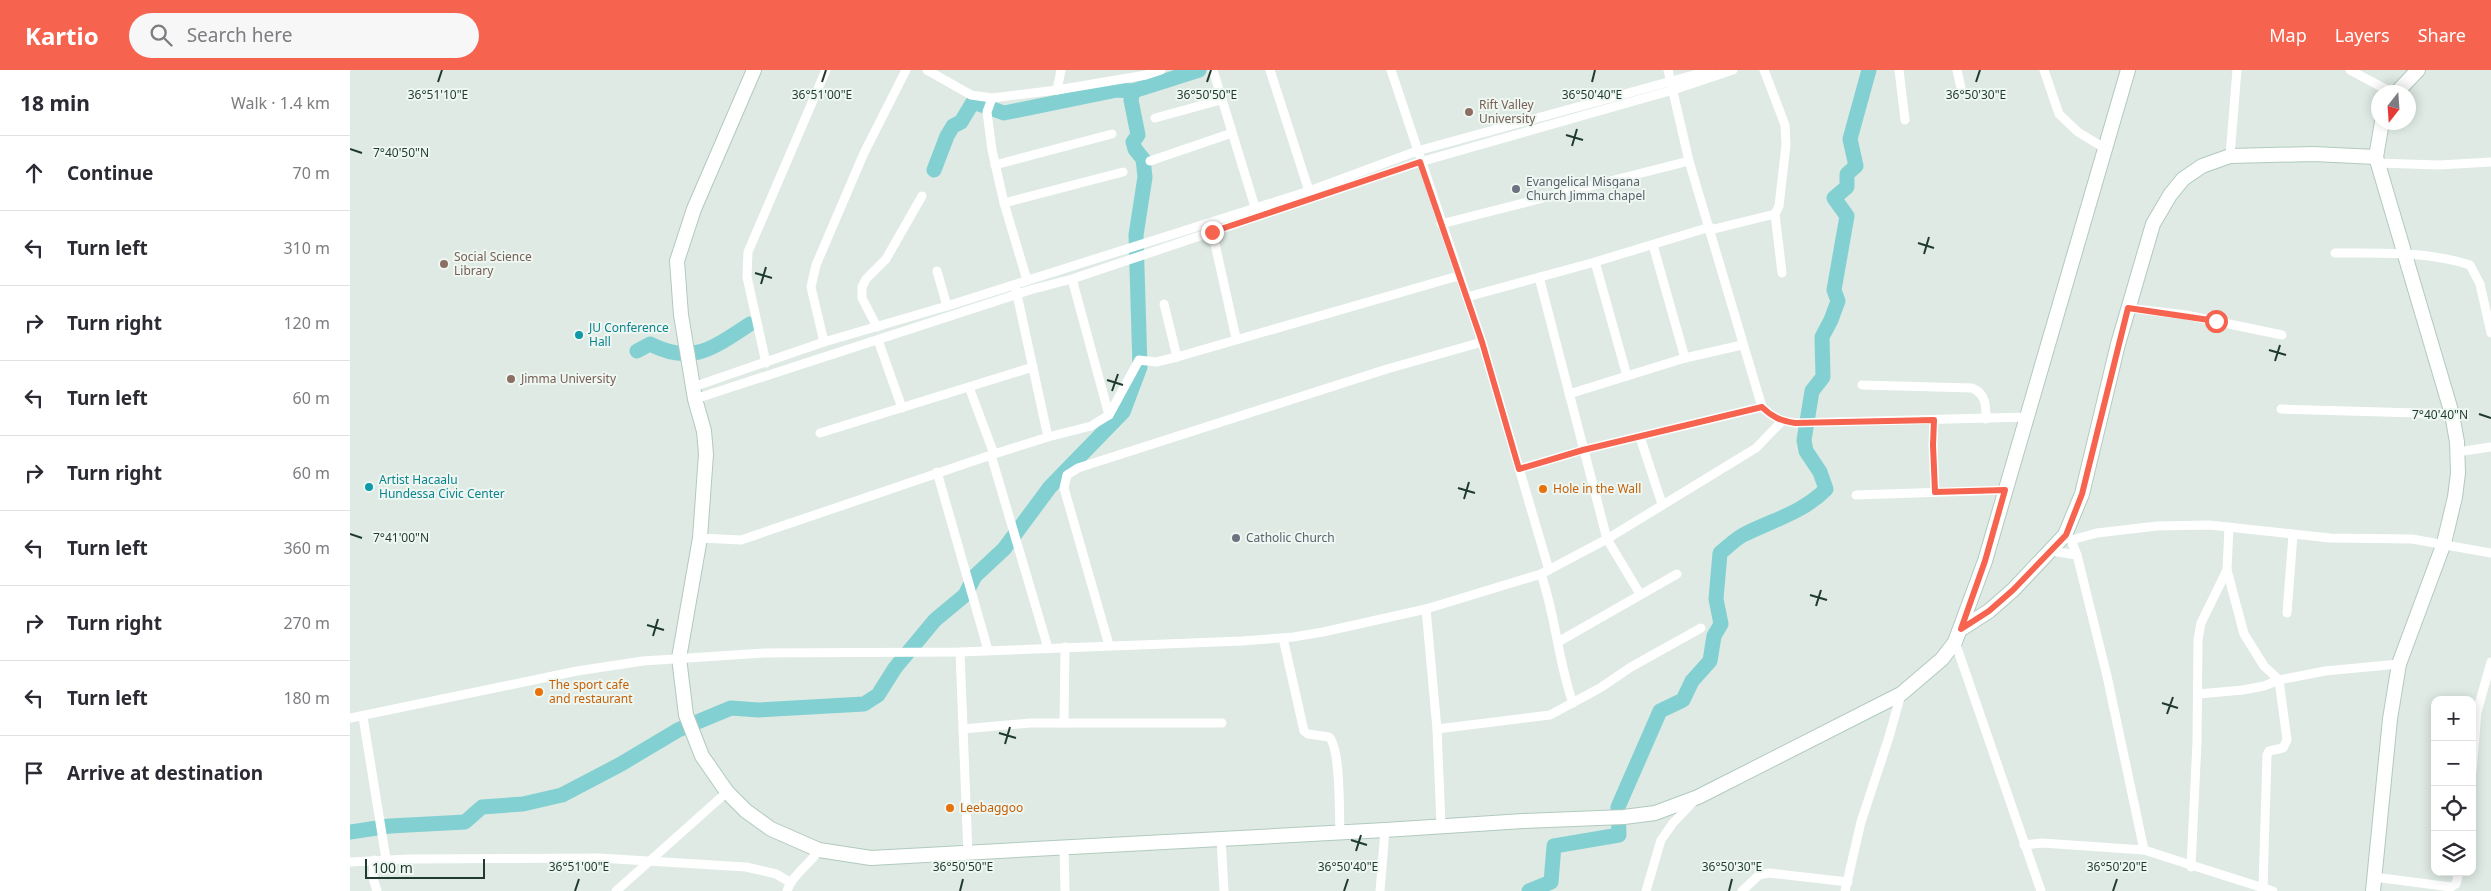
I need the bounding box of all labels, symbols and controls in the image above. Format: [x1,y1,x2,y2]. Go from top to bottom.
search box [129,13,479,58]
text: Kartio [25,19,99,52]
icon: search [147,21,175,49]
text: Search here [187,22,292,48]
text: Map [2269,23,2307,47]
text: Layers [2335,23,2390,47]
text: Share [2418,23,2466,47]
north arrow [2371,85,2416,130]
text: 36°51'10"E [408,86,468,103]
text: 36°51'00"E [792,86,852,103]
text: 36°50'50"E [1177,86,1237,103]
text: 36°50'40"E [1562,86,1622,103]
text: 36°50'30"E [1946,86,2006,103]
text: 18 min [20,89,90,117]
text: Walk · 1.4 km [231,92,330,114]
place label: Rift Valley University [1479,96,1536,127]
marker: Rift Valley University [1463,106,1475,118]
text: 7°40'50"N [373,144,429,161]
icon: ahead [20,159,48,187]
text: Continue [67,160,153,186]
text: 70 m [293,162,330,184]
place label: Evangelical Misgana Church Jimma chapel [1526,173,1645,204]
marker: Evangelical Misgana Church Jimma chapel [1510,183,1522,195]
route end [1201,221,1224,244]
icon: left [20,234,48,262]
text: Turn left [67,235,148,261]
text: 310 m [283,237,330,259]
place label: Social Science Library [454,248,532,279]
marker: Social Science Library [438,258,450,270]
icon: right [20,309,48,337]
text: Turn right [67,310,162,336]
route start [2205,310,2228,333]
text: 120 m [283,312,330,334]
place label: JU Conference Hall [588,319,669,350]
marker: JU Conference Hall [573,329,585,341]
place label: Jimma University [520,370,617,387]
marker: Jimma University [505,373,517,385]
icon: left [20,384,48,412]
text: Turn left [67,385,148,411]
text: 60 m [293,387,330,409]
text: 7°40'40"N [2412,406,2468,423]
icon: right [20,459,48,487]
text: Turn right [67,460,162,486]
text: 60 m [293,462,330,484]
place label: Artist Hacaalu Hundessa Civic Center [379,471,505,502]
place label: Hole in the Wall [1553,480,1641,497]
marker: Artist Hacaalu Hundessa Civic Center [363,481,375,493]
marker: Hole in the Wall [1537,483,1549,495]
text: 7°41'00"N [373,529,429,546]
place label: Catholic Church [1246,529,1335,546]
marker: Catholic Church [1230,532,1242,544]
icon: left [20,534,48,562]
text: Turn left [67,535,148,561]
text: 360 m [283,537,330,559]
icon: right [20,609,48,637]
text: Turn right [67,610,162,636]
text: 270 m [283,612,330,634]
place label: The sport cafe and restaurant [549,676,633,707]
icon: left [20,684,48,712]
text: Turn left [67,685,148,711]
marker: The sport cafe and restaurant [533,686,545,698]
text: 180 m [283,687,330,709]
map controls [2431,696,2476,876]
button: + [2431,696,2476,741]
button: − [2431,741,2476,786]
icon: arrive [20,759,48,787]
text: Arrive at destination [67,760,263,786]
button: locate [2431,786,2476,831]
place label: Leebaggoo [960,799,1023,816]
marker: Leebaggoo [944,802,956,814]
button: layers [2431,831,2476,876]
scale bar [365,856,485,879]
text: 100 m [372,858,413,877]
text: 36°51'00"E [549,858,609,875]
text: 36°50'50"E [933,858,993,875]
text: 36°50'40"E [1318,858,1378,875]
text: 36°50'30"E [1702,858,1762,875]
text: 36°50'20"E [2087,858,2147,875]

